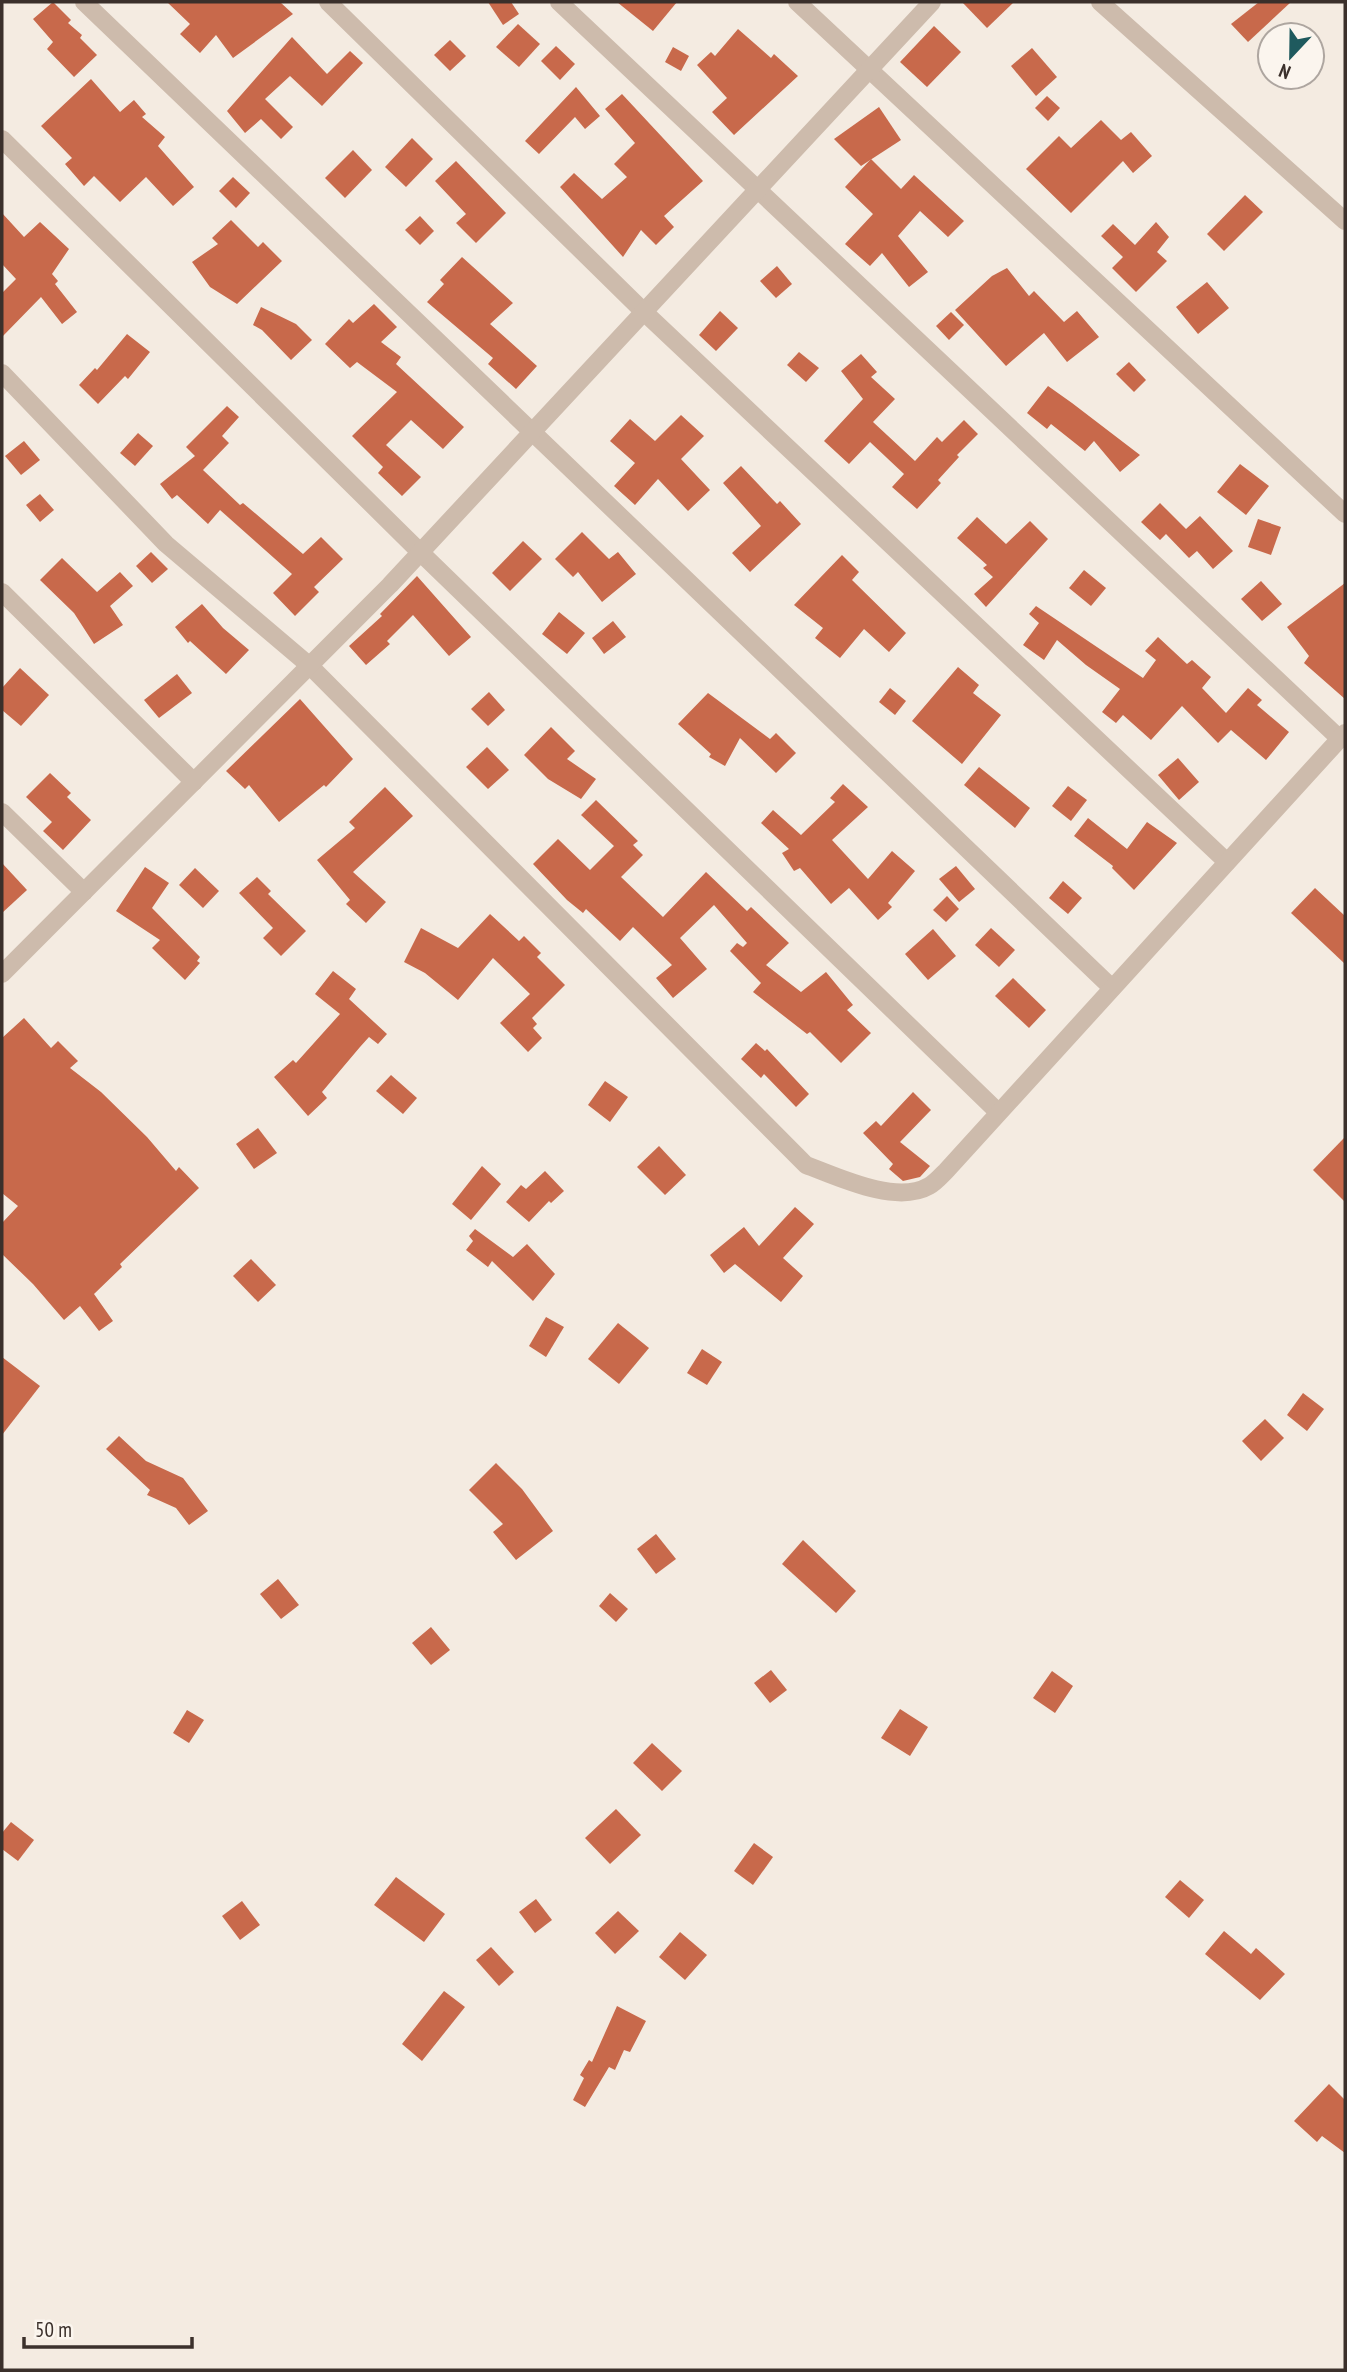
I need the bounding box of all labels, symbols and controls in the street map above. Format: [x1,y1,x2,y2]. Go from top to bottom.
north arrow [1256,21,1326,91]
text: N [1275,59,1294,85]
scale bar [24,2306,192,2350]
text: 50 m [35,2316,72,2343]

